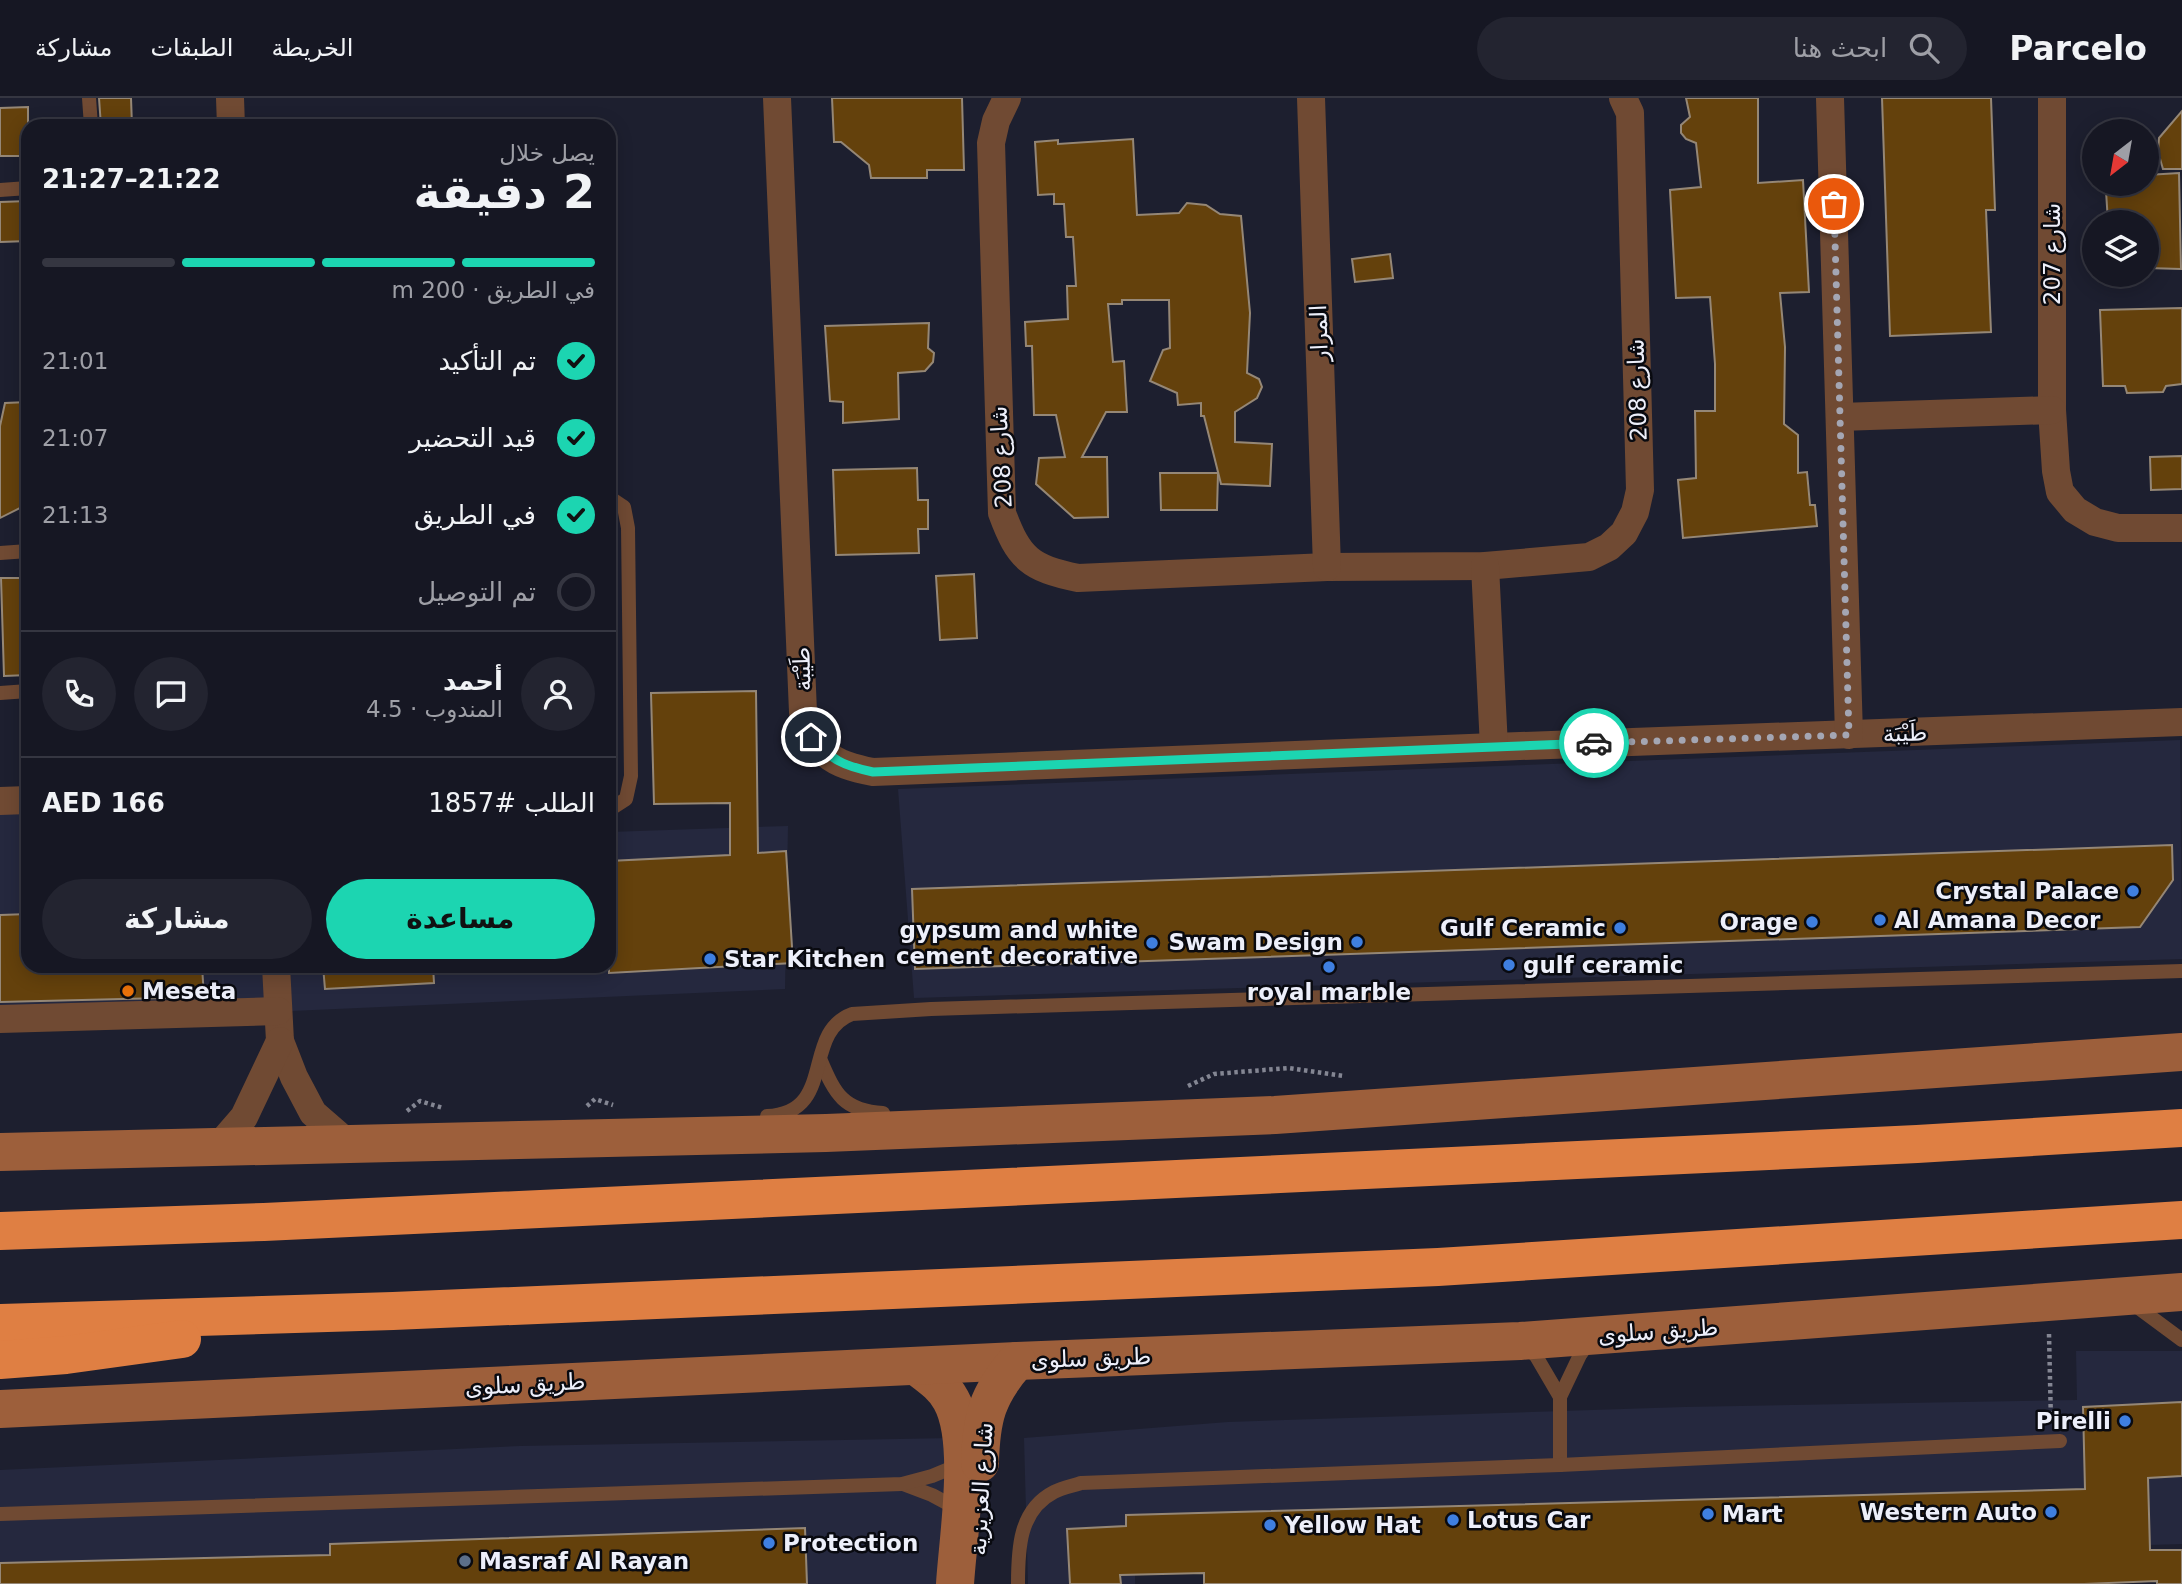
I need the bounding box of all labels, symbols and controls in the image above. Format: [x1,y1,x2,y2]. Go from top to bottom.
search box [1477,17,1967,80]
icon: search [1905,29,1943,67]
text: Parcelo [2009,29,2147,68]
text: ابحث هنا [1793,33,1887,63]
text: مشاركة [35,34,112,62]
text: الطبقات [150,34,233,62]
text: الخريطة [271,34,353,62]
north arrow [2082,119,2160,196]
map controls [2082,119,2159,287]
text: يصل خلال [499,140,595,166]
text: 21:22–21:27 [42,164,221,194]
text: 2 دقيقة [413,165,595,219]
pin [1804,174,1864,234]
icon: bag [1815,185,1853,223]
street label: شارع 207 [2039,203,2066,305]
button: layers [2082,210,2159,287]
text: في الطريق · 200 m [391,277,595,303]
street label: المرار [1305,304,1334,363]
street label: شارع 208 [1622,338,1653,442]
icon: check [557,342,595,380]
text: تم التأكيد [438,346,536,376]
text: 21:01 [42,348,108,374]
street label: شارع 208 [985,405,1018,509]
icon: check [557,419,595,457]
text: قيد التحضير [409,423,536,453]
text: 21:07 [42,425,108,451]
icon: check [557,496,595,534]
text: في الطريق [414,500,536,530]
text: 21:13 [42,502,108,528]
text: تم التوصيل [417,577,536,607]
street label: طَيْبَة [787,646,816,692]
button: phone [42,657,116,731]
button: chat [134,657,208,731]
button: person [521,657,595,731]
text: أحمد [443,666,503,696]
text: المندوب · 4.5 [366,696,503,722]
pin [781,707,841,767]
courier [1559,708,1629,778]
icon: home [792,718,830,756]
street label: طَيْبَة [1882,718,1928,747]
icon: car [1575,724,1613,762]
text: AED 166 [42,788,165,818]
text: الطلب #1857 [428,788,595,818]
place label: Crystal Palace [1935,878,2119,904]
button: مشاركة [42,879,312,959]
button: مساعدة [326,879,595,959]
marker: Crystal Palace [2125,883,2141,899]
place label: Al Amana Decor [1894,907,2101,933]
place label: Orage [1720,909,1798,935]
marker: Al Amana Decor [1872,912,1888,928]
marker: Orage [1804,914,1820,930]
place label: Gulf Ceramic [1440,915,1606,941]
place label: gypsum and white cement decorative [896,917,1138,969]
marker: Gulf Ceramic [1612,920,1628,936]
place label: Swam Design [1169,929,1343,955]
marker: Swam Design [1349,934,1365,950]
marker: gypsum and white cement decorative [1144,935,1160,951]
place label: Star Kitchen [724,946,885,972]
marker: Star Kitchen [702,951,718,967]
place label: gulf ceramic [1523,952,1683,978]
marker: gulf ceramic [1501,957,1517,973]
marker: royal marble [1321,959,1337,975]
place label: Meseta [142,978,236,1004]
place label: royal marble [1247,979,1411,1005]
marker: Meseta [120,983,136,999]
street label: طريق سلوى [1597,1314,1719,1349]
street label: طريق سلوى [1030,1343,1152,1374]
street label: طريق سلوى [464,1368,586,1401]
place label: Pirelli [2036,1408,2111,1434]
marker: Pirelli [2117,1413,2133,1429]
street label: شارع العزيزية [965,1422,998,1556]
place label: Western Auto [1860,1499,2037,1525]
place label: Mart [1722,1501,1783,1527]
marker: Western Auto [2043,1504,2059,1520]
marker: Mart [1700,1506,1716,1522]
place label: Lotus Car [1467,1507,1591,1533]
place label: Yellow Hat [1283,1512,1421,1538]
marker: Lotus Car [1445,1512,1461,1528]
marker: Yellow Hat [1262,1517,1278,1533]
place label: Protection [783,1530,918,1556]
marker: Protection [761,1535,777,1551]
place label: Masraf Al Rayan [479,1548,689,1574]
marker: Masraf Al Rayan [457,1553,473,1569]

